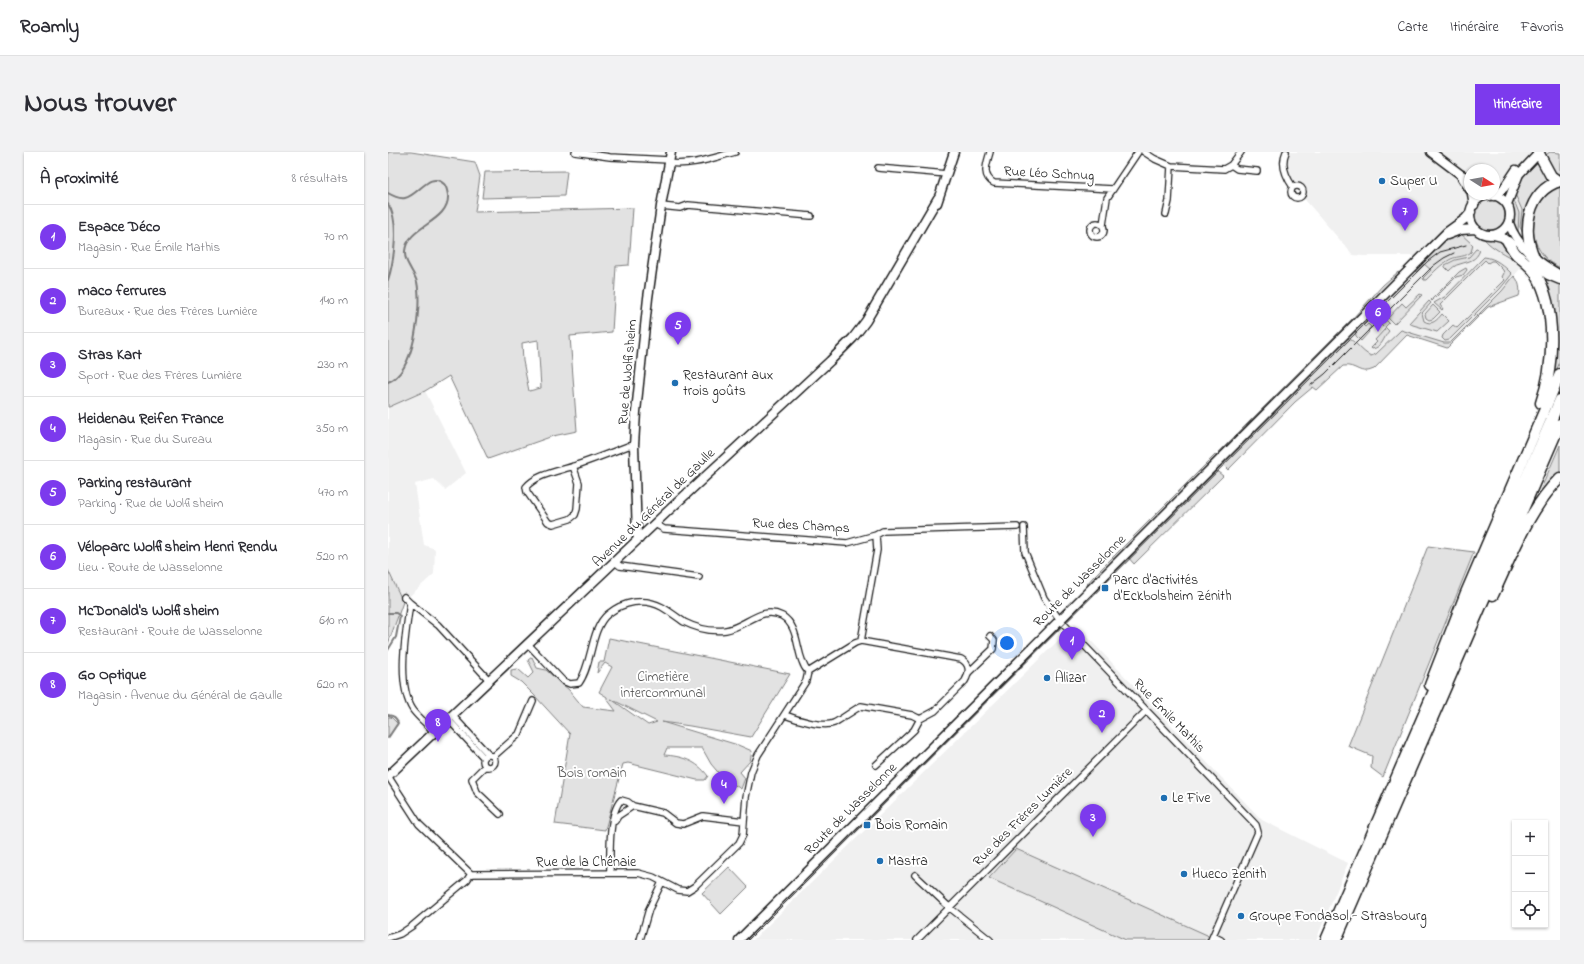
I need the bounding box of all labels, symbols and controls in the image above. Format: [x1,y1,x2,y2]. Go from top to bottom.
text: Roamly [20,14,79,41]
text: Carte [1397,17,1428,38]
text: Itinéraire [1450,17,1499,38]
text: Favoris [1521,17,1564,38]
text: Nous trouver [24,84,176,125]
button: Itinéraire [1475,84,1560,125]
street label: Rue Léo Schnug [1003,161,1095,188]
north arrow [1464,164,1500,200]
text: À proximité [40,166,118,191]
text: 8 résultats [291,169,348,188]
place label: Super U [1390,171,1438,192]
marker: Super U [1377,176,1387,186]
pin: 7 [1392,198,1418,231]
text: Espace Déco [78,216,160,238]
text: 1 [51,227,55,246]
text: 70 m [324,227,348,246]
text: Magasin · Rue Émile Mathis [78,238,220,257]
text: maco ferrures [78,280,166,302]
text: 2 [50,291,56,310]
text: 140 m [320,291,348,310]
pin: 6 [1365,299,1391,332]
text: Bureaux · Rue des Frères Lumière [78,302,257,321]
pin: 5 [665,312,691,345]
street label: Rue de Wolfisheim [613,318,643,426]
text: Stras Kart [78,344,142,366]
text: 3 [50,355,56,374]
text: 230 m [317,355,348,374]
place label: Restaurant aux trois goûts [683,365,773,403]
text: Sport · Rue des Frères Lumière [78,366,242,385]
marker: Restaurant aux trois goûts [670,378,680,388]
text: Heidenau Reifen France [78,408,224,430]
text: 4 [50,419,56,438]
text: 350 m [316,419,348,438]
text: Magasin · Rue du Sureau [78,430,212,449]
street label: Avenue du Général de Gaulle [588,443,721,572]
text: Parking restaurant [78,472,192,494]
text: 5 [49,483,57,502]
text: 470 m [318,483,348,502]
text: Parking · Rue de Wolfisheim [78,494,223,513]
street label: Rue des Champs [752,513,850,539]
street label: Route de Wasselonne [1029,529,1132,632]
text: Véloparc Wolfisheim Henri Rendu [78,536,277,558]
text: 6 [50,547,56,566]
text: 520 m [315,547,348,566]
text: Lieu · Route de Wasselonne [78,558,223,577]
place label: Parc d'activités d'Eckbolsheim Zénith [1113,570,1232,607]
marker: Parc d'activités d'Eckbolsheim Zénith [1100,583,1110,593]
text: McDonald's Wolfisheim [78,600,219,622]
text: 7 [50,611,56,630]
text: 610 m [319,611,348,630]
text: Restaurant · Route de Wasselonne [78,622,262,641]
pin: 1 [1059,627,1085,660]
your location [997,633,1017,653]
text: Go Optique [78,664,146,686]
park label: Cimetière intercommunal [621,667,705,704]
place label: Alizar [1055,668,1087,689]
marker: Alizar [1042,673,1052,683]
street label: Rue Émile Mathis [1128,674,1210,758]
text: 8 [51,675,55,694]
text: 620 m [317,675,348,694]
text: Magasin · Avenue du Général de Gaulle [78,686,282,705]
pin: 2 [1089,700,1115,733]
pin: 8 [425,709,451,742]
street label: Route de Wasselonne [800,757,903,860]
street label: Rue des Frères Lumière [968,762,1078,872]
park label: Bois romain [556,763,627,784]
pin: 4 [711,771,737,804]
place label: Le Five [1172,788,1211,809]
marker: Le Five [1159,793,1169,803]
pin: 3 [1080,804,1106,837]
place label: Bois Romain [874,815,948,836]
marker: Bois Romain [862,820,872,830]
map controls [1512,820,1548,928]
button: + [1512,820,1548,856]
place label: Mastra [888,851,928,872]
street label: Rue de la Chênaie [536,852,637,873]
marker: Mastra [875,856,885,866]
button: − [1512,856,1548,892]
place label: Hueco Zenith [1192,864,1266,885]
marker: Hueco Zenith [1179,869,1189,879]
button: locate [1512,892,1548,928]
place label: Groupe Fondasol - Strasbourg [1249,906,1427,928]
marker: Groupe Fondasol - Strasbourg [1236,911,1246,921]

